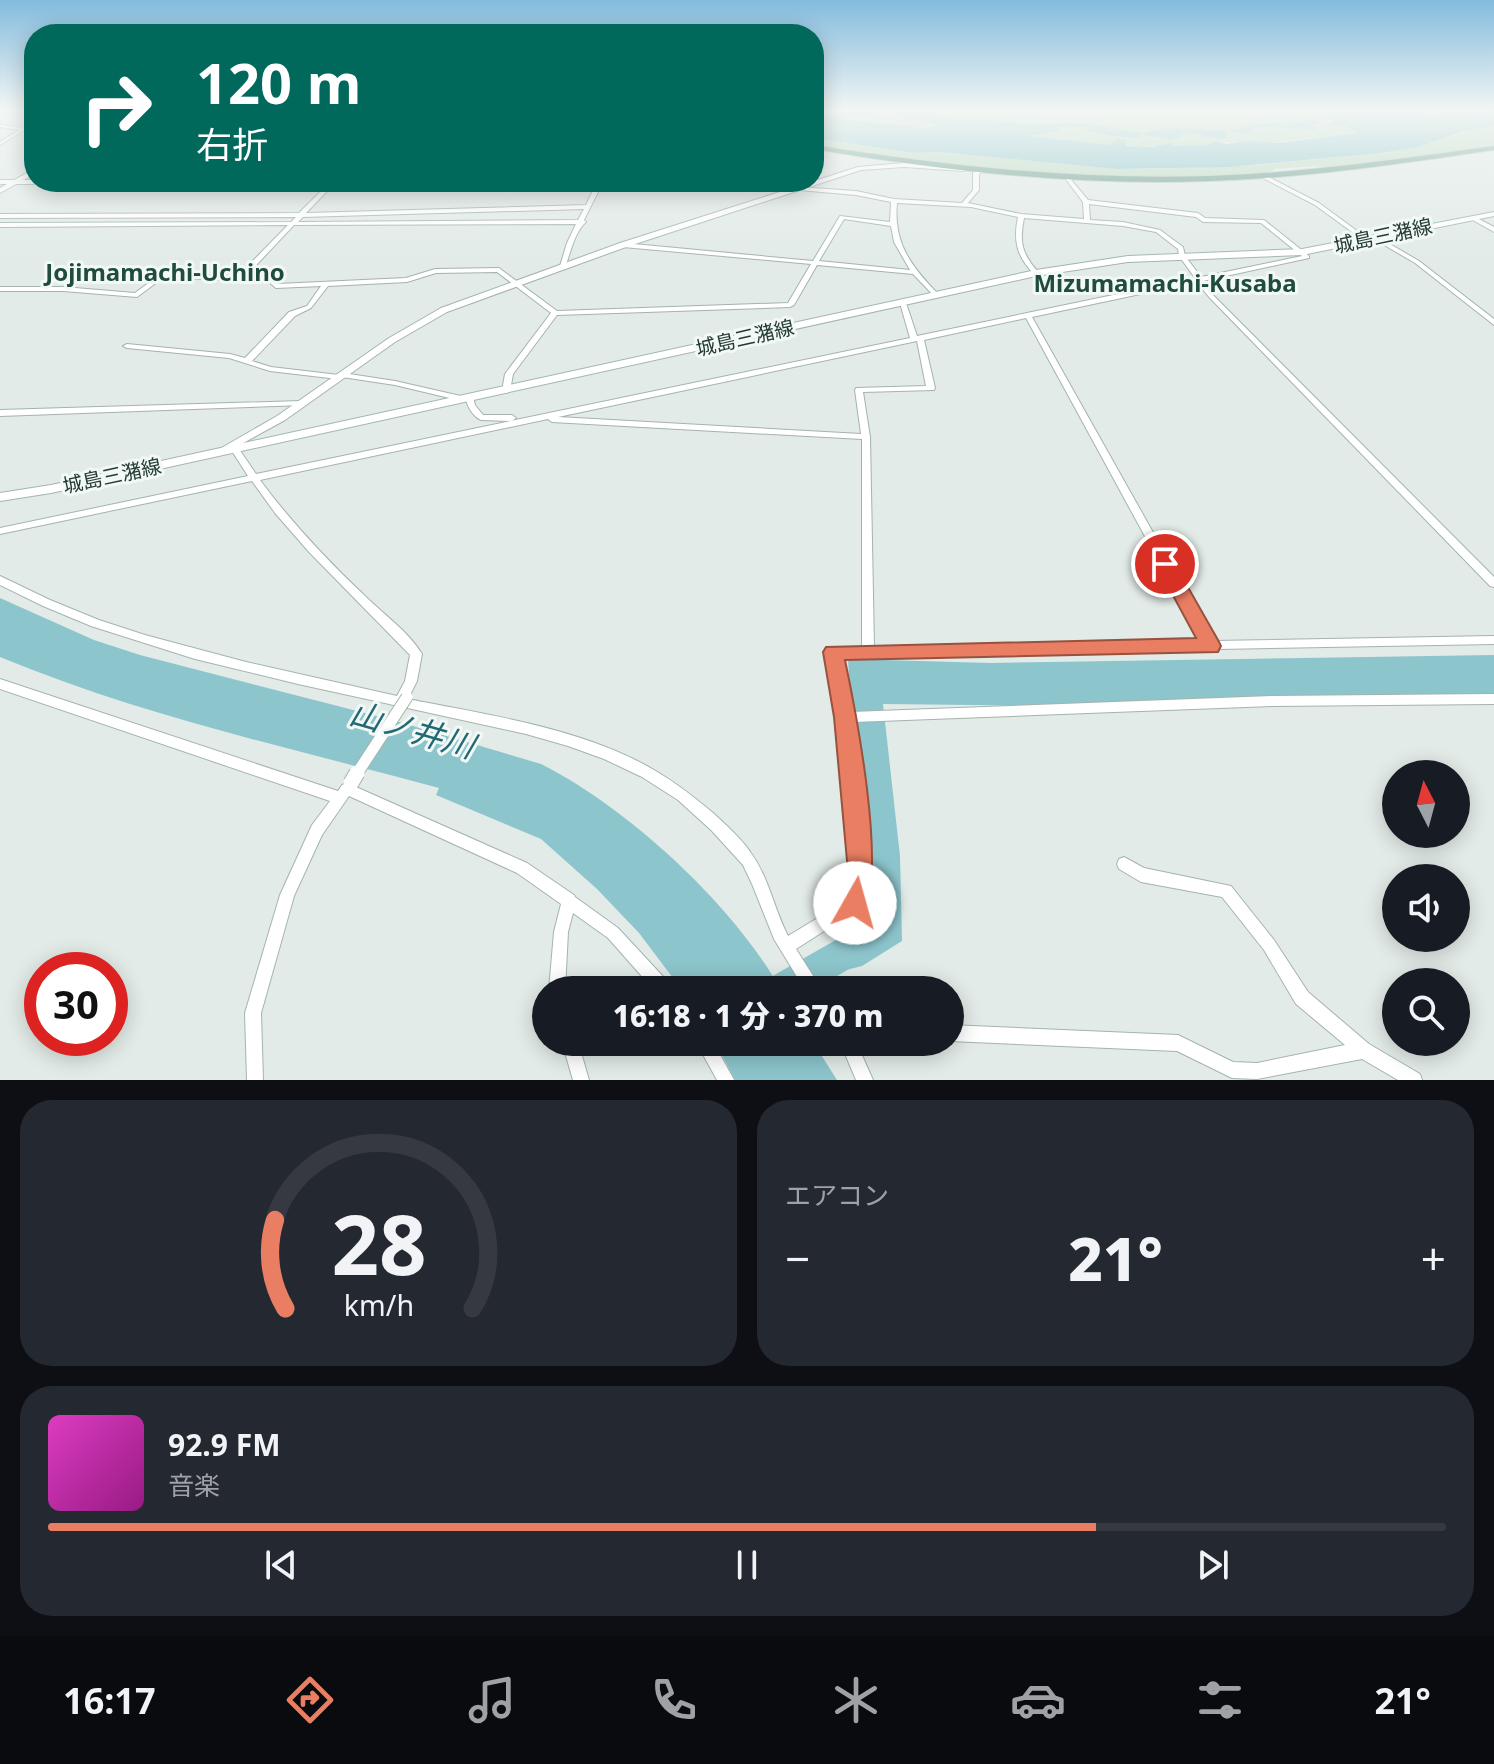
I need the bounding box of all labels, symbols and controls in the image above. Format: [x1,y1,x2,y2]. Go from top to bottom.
text: 120 m [196,44,361,120]
icon: right [64,56,168,160]
text: 右折 [196,120,268,169]
street label: 城島三潴線 [1331,212,1435,259]
district label: Jojimamachi-Uchino [43,255,285,288]
district label: Mizumamachi-Kusaba [1033,266,1297,299]
street label: 城島三潴線 [693,313,797,362]
street label: 城島三潴線 [60,452,164,499]
pin [1131,530,1199,598]
icon: arrive [1143,542,1187,586]
water label: 山ノ井川 [345,690,483,768]
north arrow [1382,760,1470,848]
map controls [1382,760,1470,1056]
position arrow [813,861,897,945]
button: sound [1382,864,1470,952]
speed limit sign: 30 [24,952,128,1056]
button: search [1382,968,1470,1056]
text: 16:18 · 1 分 · 370 m [613,995,883,1036]
text: エアコン [785,1177,889,1213]
text: 28 [331,1186,426,1299]
text: 21° [1068,1217,1163,1299]
text: − [785,1228,810,1288]
text: + [1421,1228,1446,1288]
text: km/h [343,1285,414,1324]
text: 92.9 FM [168,1424,280,1465]
text: 音楽 [168,1467,220,1503]
icon: previous [259,1543,303,1587]
icon: pause [725,1543,769,1587]
icon: next [1191,1543,1235,1587]
icon: directions [282,1672,338,1728]
icon: music [464,1672,520,1728]
icon: phone [646,1672,702,1728]
icon: climate [828,1672,884,1728]
icon: car [1010,1672,1066,1728]
icon: filters [1192,1672,1248,1728]
text: 16:17 [63,1676,156,1725]
text: 21° [1374,1676,1431,1725]

